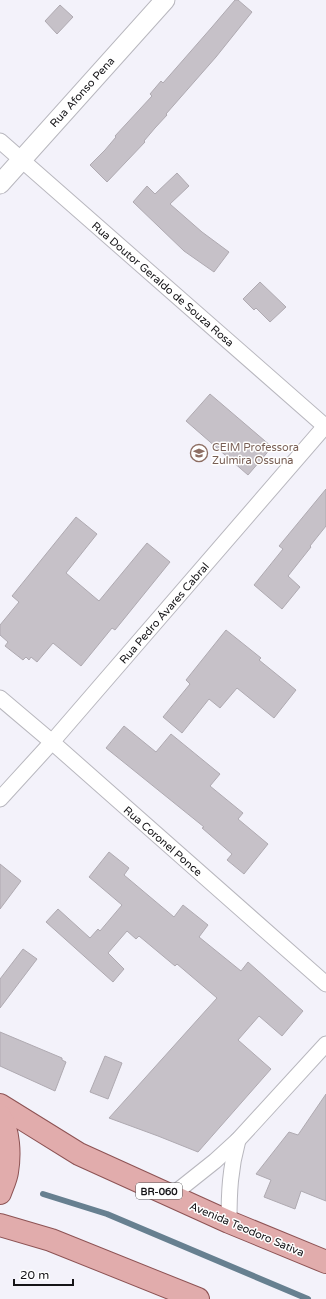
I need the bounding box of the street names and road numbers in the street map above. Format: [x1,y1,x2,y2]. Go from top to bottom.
street label: Rua Afonso Pena [47,55,117,130]
street label: Rua Doutor Geraldo de Souza Rosa [89,219,236,350]
street label: Rua Pedro Ávares Cabral [116,559,212,667]
street label: Rua Coronel Ponce [121,804,205,879]
road number: BR-060 [136,1183,182,1199]
street label: Avenida Teodoro Sativa [188,1199,306,1259]

